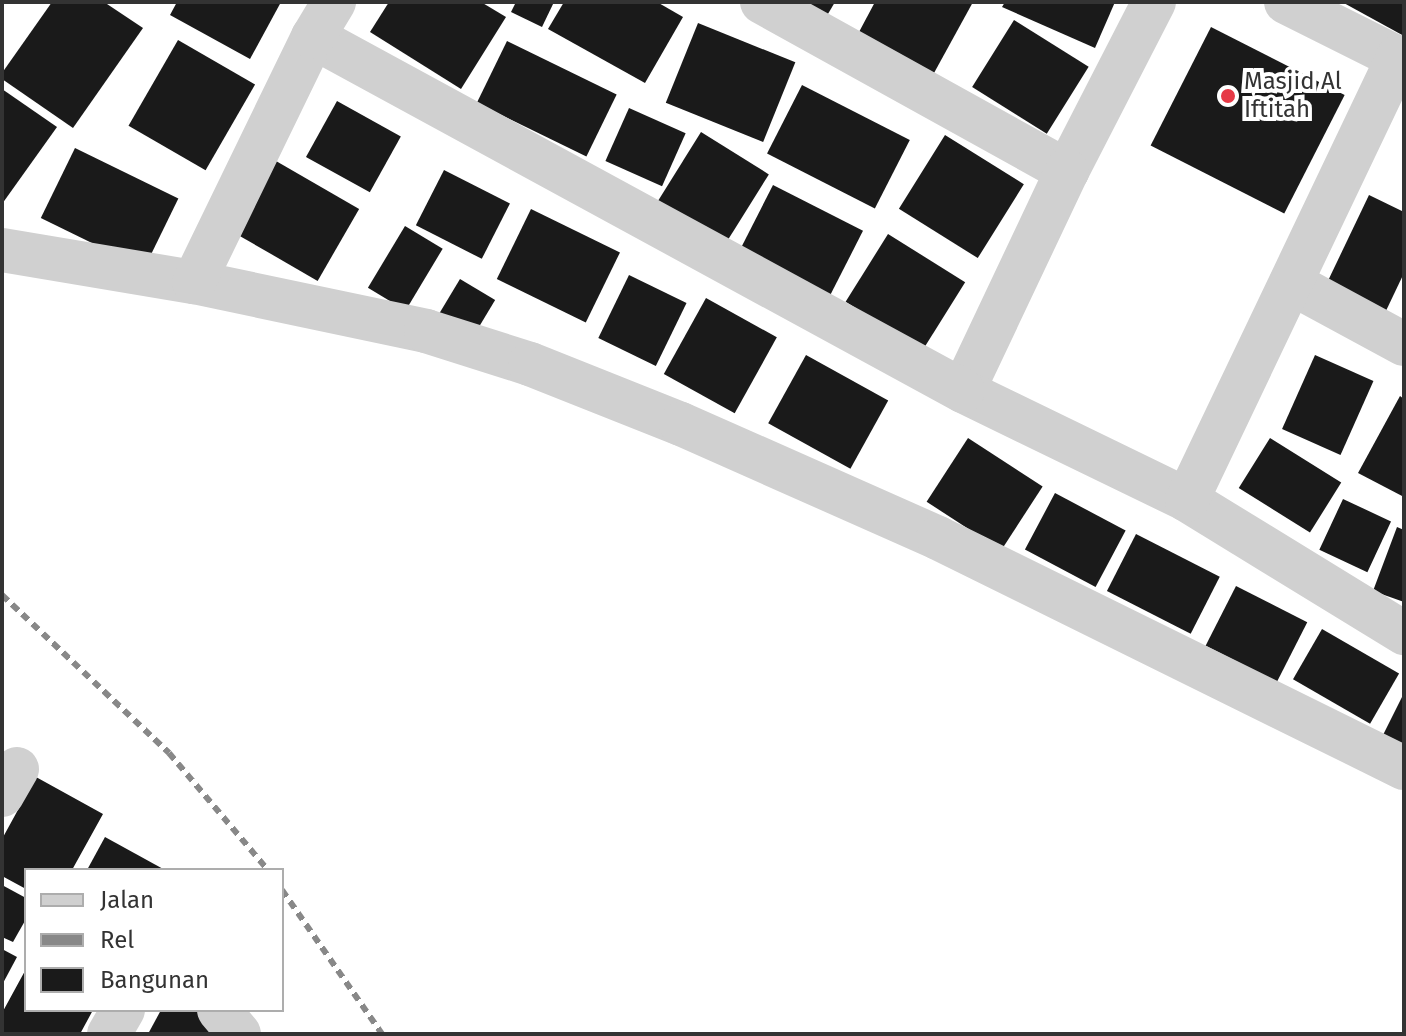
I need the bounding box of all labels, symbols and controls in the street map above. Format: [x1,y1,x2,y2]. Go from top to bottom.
place label: Masjid Al Iftitah [1244,68,1342,124]
marker: Masjid Al Iftitah [1219,87,1237,105]
legend [24,868,284,1012]
text: Jalan [100,886,154,914]
text: Rel [100,926,134,954]
text: Bangunan [100,966,209,994]

